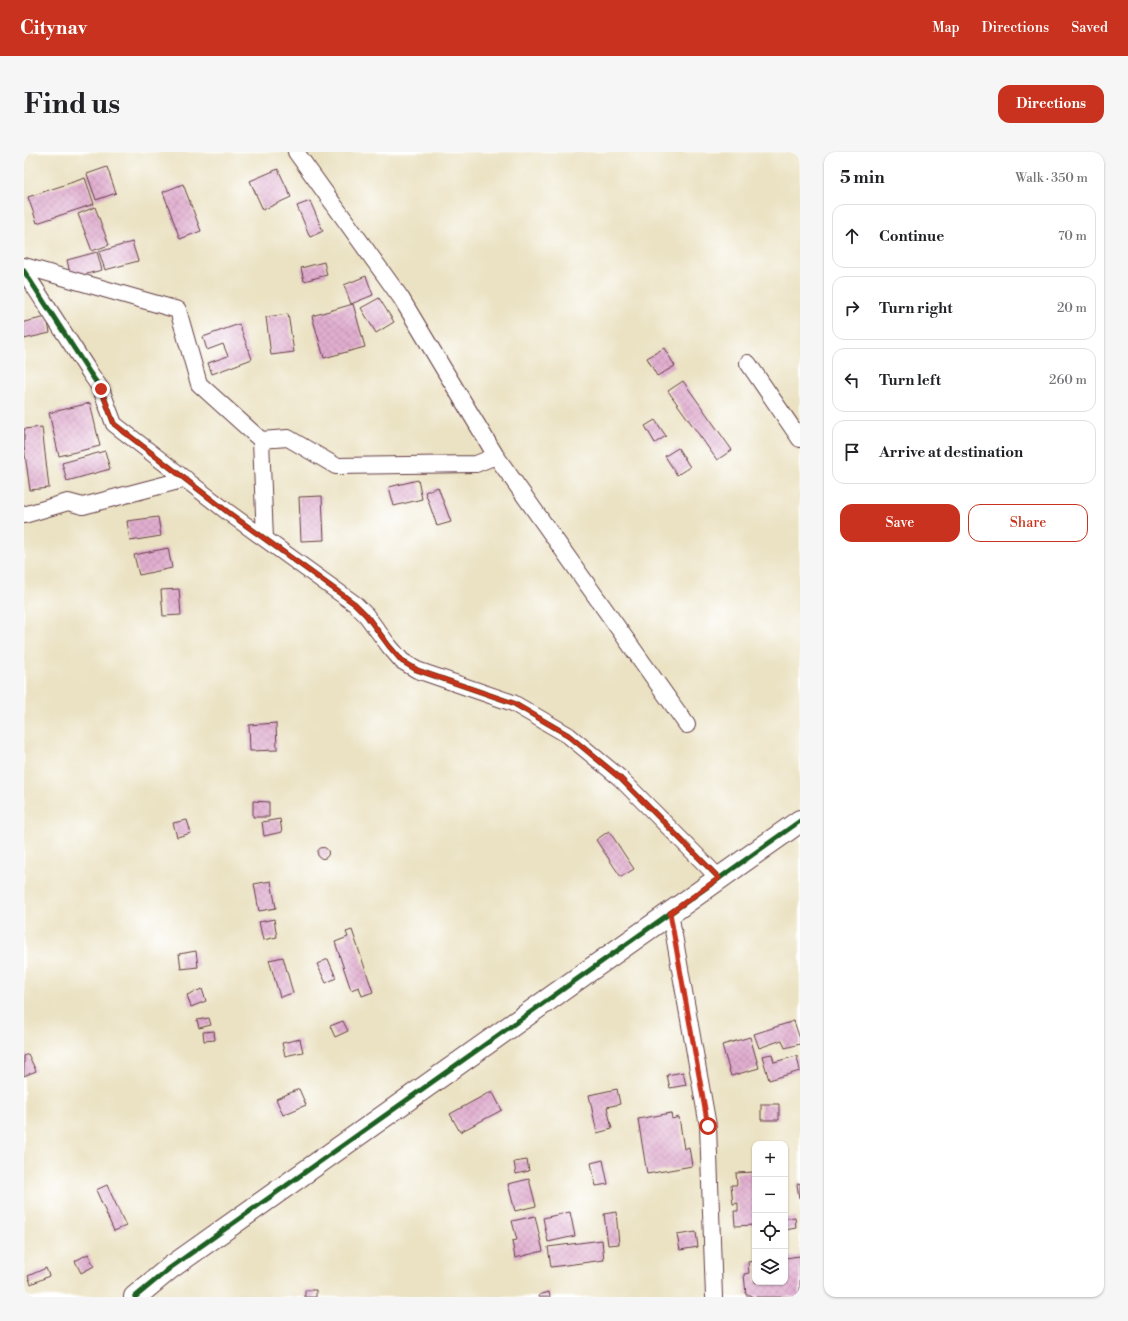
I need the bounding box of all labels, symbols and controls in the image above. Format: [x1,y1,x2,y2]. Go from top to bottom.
text: Citynav [20,16,87,40]
text: Map [932,19,960,37]
text: Directions [982,19,1049,37]
text: Saved [1071,19,1108,37]
button: Directions [998,85,1104,123]
text: Find us [24,87,120,122]
text: 5 min [840,167,885,189]
text: Walk · 350 m [1015,170,1088,186]
icon: ahead [841,225,863,247]
text: Continue [879,227,944,246]
text: 70 m [1058,228,1087,244]
icon: right [841,297,863,319]
text: Turn right [879,299,953,318]
text: 20 m [1057,300,1087,316]
icon: left [841,369,863,391]
text: Turn left [879,371,941,390]
text: 260 m [1049,372,1087,388]
route end [92,380,110,398]
icon: arrive [841,441,863,463]
text: Arrive at destination [879,443,1023,462]
button: Save [840,504,960,542]
button: Share [968,504,1088,542]
route start [699,1117,717,1135]
map controls [752,1141,788,1285]
button: + [752,1141,788,1177]
button: − [752,1177,788,1213]
button: locate [752,1213,788,1249]
button: layers [752,1249,788,1285]

